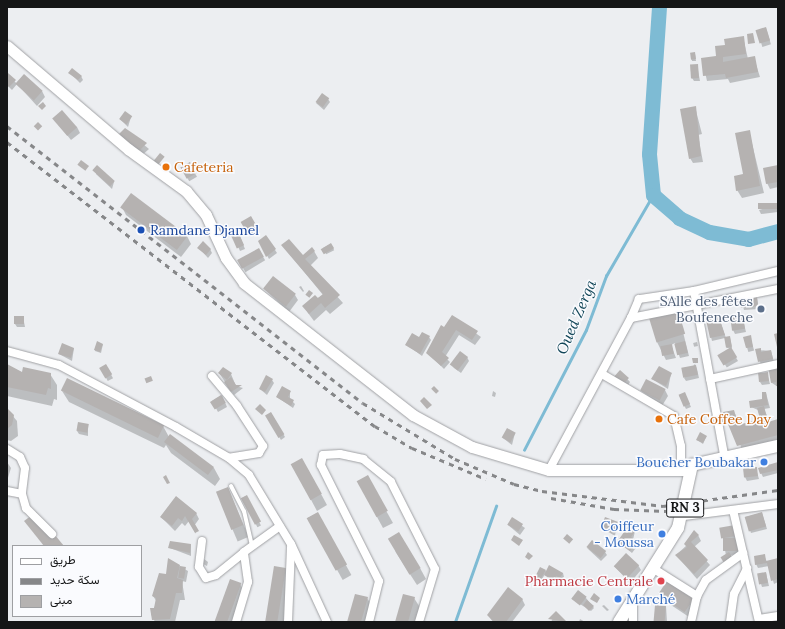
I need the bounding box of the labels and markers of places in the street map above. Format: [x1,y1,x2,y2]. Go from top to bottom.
place label: Cafeteria [174,159,233,175]
marker: Cafeteria [161,162,171,172]
place label: Ramdane Djamel [150,222,259,238]
marker: Ramdane Djamel [135,224,147,236]
place label: SAlle des fêtes Boufeneche [660,293,753,326]
marker: SAlle des fêtes Boufeneche [756,304,766,314]
place label: Cafe Coffee Day [667,411,771,427]
marker: Cafe Coffee Day [654,414,664,424]
place label: Boucher Boubakar [636,454,756,470]
marker: Boucher Boubakar [759,457,769,467]
place label: Coiffeur - Moussa [594,518,654,550]
marker: Coiffeur - Moussa [657,529,667,539]
place label: Pharmacie Centrale [525,573,653,589]
marker: Pharmacie Centrale [656,576,666,586]
place label: Marché [626,591,675,607]
marker: Marché [613,594,623,604]

